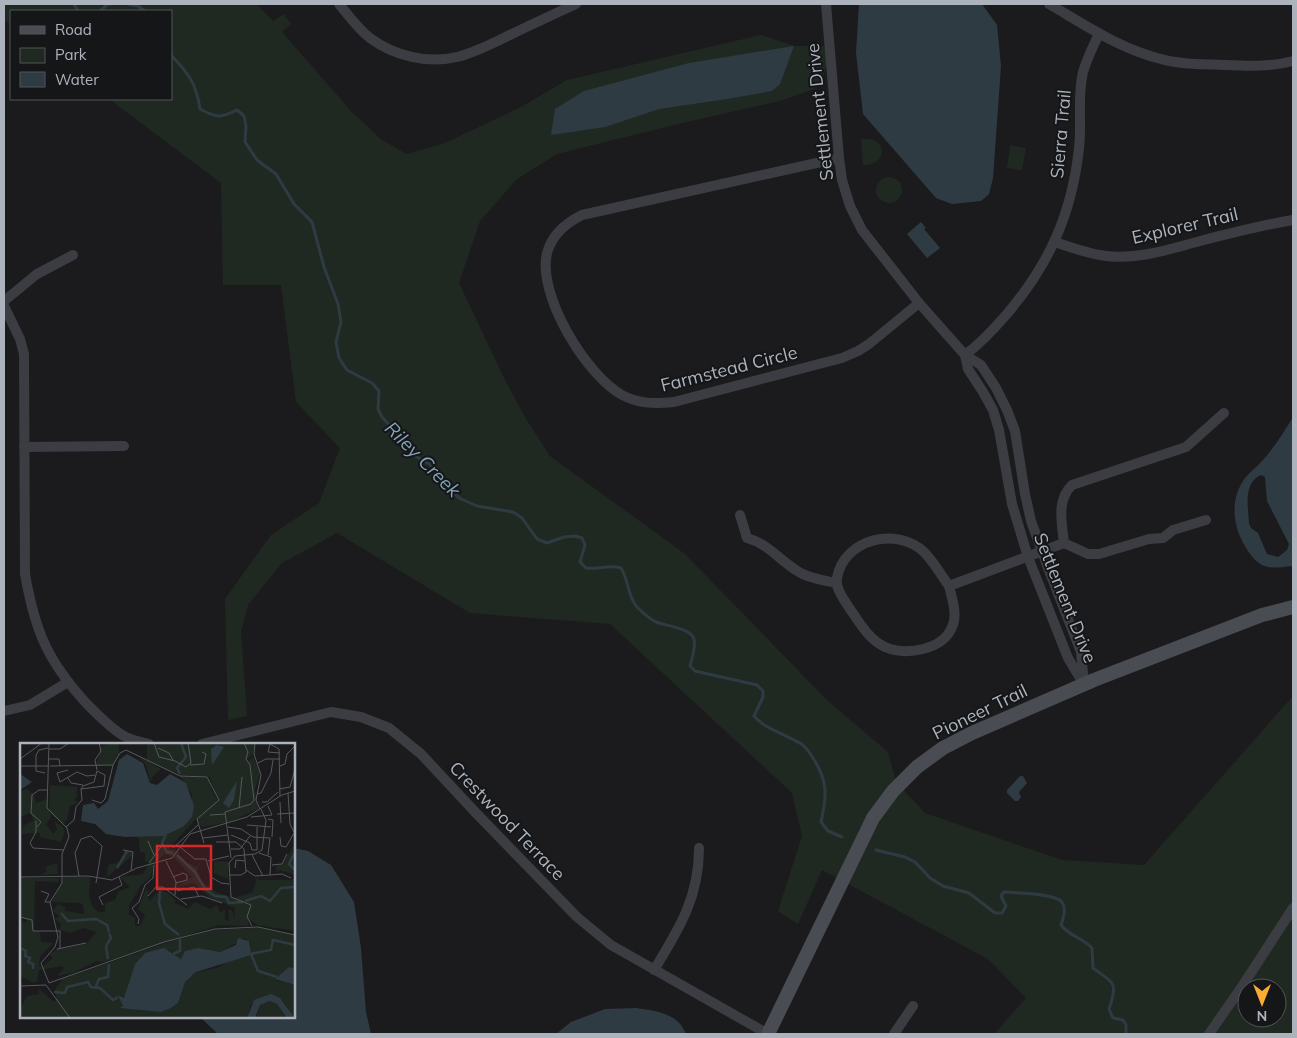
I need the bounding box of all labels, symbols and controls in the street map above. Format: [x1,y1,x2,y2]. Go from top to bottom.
legend [10,10,172,100]
text: Road [55,20,92,39]
street label: Settlement Drive [801,42,838,182]
text: Park [55,45,87,64]
text: Water [55,70,99,89]
street label: Sierra Trail [1045,89,1076,179]
street label: Explorer Trail [1130,202,1240,249]
street label: Farmstead Circle [658,340,800,397]
water label: Riley Creek [380,416,467,503]
street label: Settlement Drive [1029,530,1102,666]
street label: Pioneer Trail [928,679,1031,744]
inset map [20,743,295,1018]
street label: Crestwood Terrace [445,756,570,885]
north arrow [1237,978,1287,1028]
text: N [1257,1007,1267,1025]

